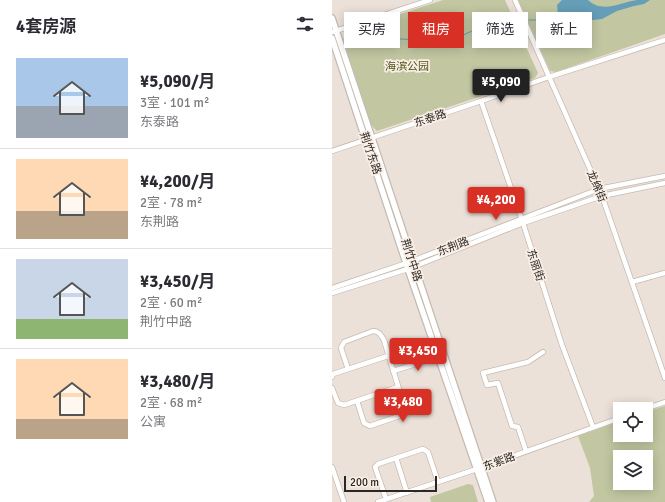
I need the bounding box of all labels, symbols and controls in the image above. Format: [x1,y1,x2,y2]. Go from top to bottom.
chip: 买房 [344,12,400,48]
chip: 租房 [408,12,464,48]
chip: 筛选 [472,12,528,48]
chip: 新上 [536,12,592,48]
icon: filters [294,13,316,35]
text: 4套房源 [16,16,76,37]
park label: 海滨公园 [385,60,429,73]
pin: ¥5,090 [468,69,534,103]
text: ¥5,090/月 [140,71,216,92]
icon: home [48,74,96,122]
text: ¥5,090 [482,74,520,90]
text: 3室 · 101 m² [140,95,209,111]
street label: 东泰路 [412,107,448,130]
text: 东泰路 [140,114,179,130]
street label: 荆竹东路 [357,130,384,176]
street label: 龙绵街 [584,168,609,204]
text: ¥4,200/月 [140,171,216,192]
icon: home [48,175,96,223]
pin: ¥4,200 [463,187,529,221]
text: ¥4,200 [477,192,515,208]
text: 2室 · 78 m² [140,195,202,211]
text: 东荆路 [140,214,179,230]
street label: 东荆路 [435,234,471,258]
street label: 荆竹中路 [399,237,425,283]
street label: 东丽街 [524,247,547,283]
text: ¥3,450/月 [140,271,216,292]
icon: home [48,275,96,323]
text: 2室 · 60 m² [140,295,202,311]
text: 荆竹中路 [140,314,192,330]
pin: ¥3,450 [385,338,451,372]
text: ¥3,450 [399,343,437,359]
text: ¥3,480/月 [140,371,216,392]
icon: home [48,375,96,423]
pin: ¥3,480 [370,389,436,423]
text: ¥3,480 [384,394,422,410]
text: 2室 · 68 m² [140,395,202,411]
map controls [613,402,653,490]
button: locate [613,402,653,442]
text: 公寓 [140,414,166,430]
street label: 东紫路 [481,450,517,473]
button: layers [613,450,653,490]
scale bar [344,474,437,493]
text: 200 m [350,476,379,489]

